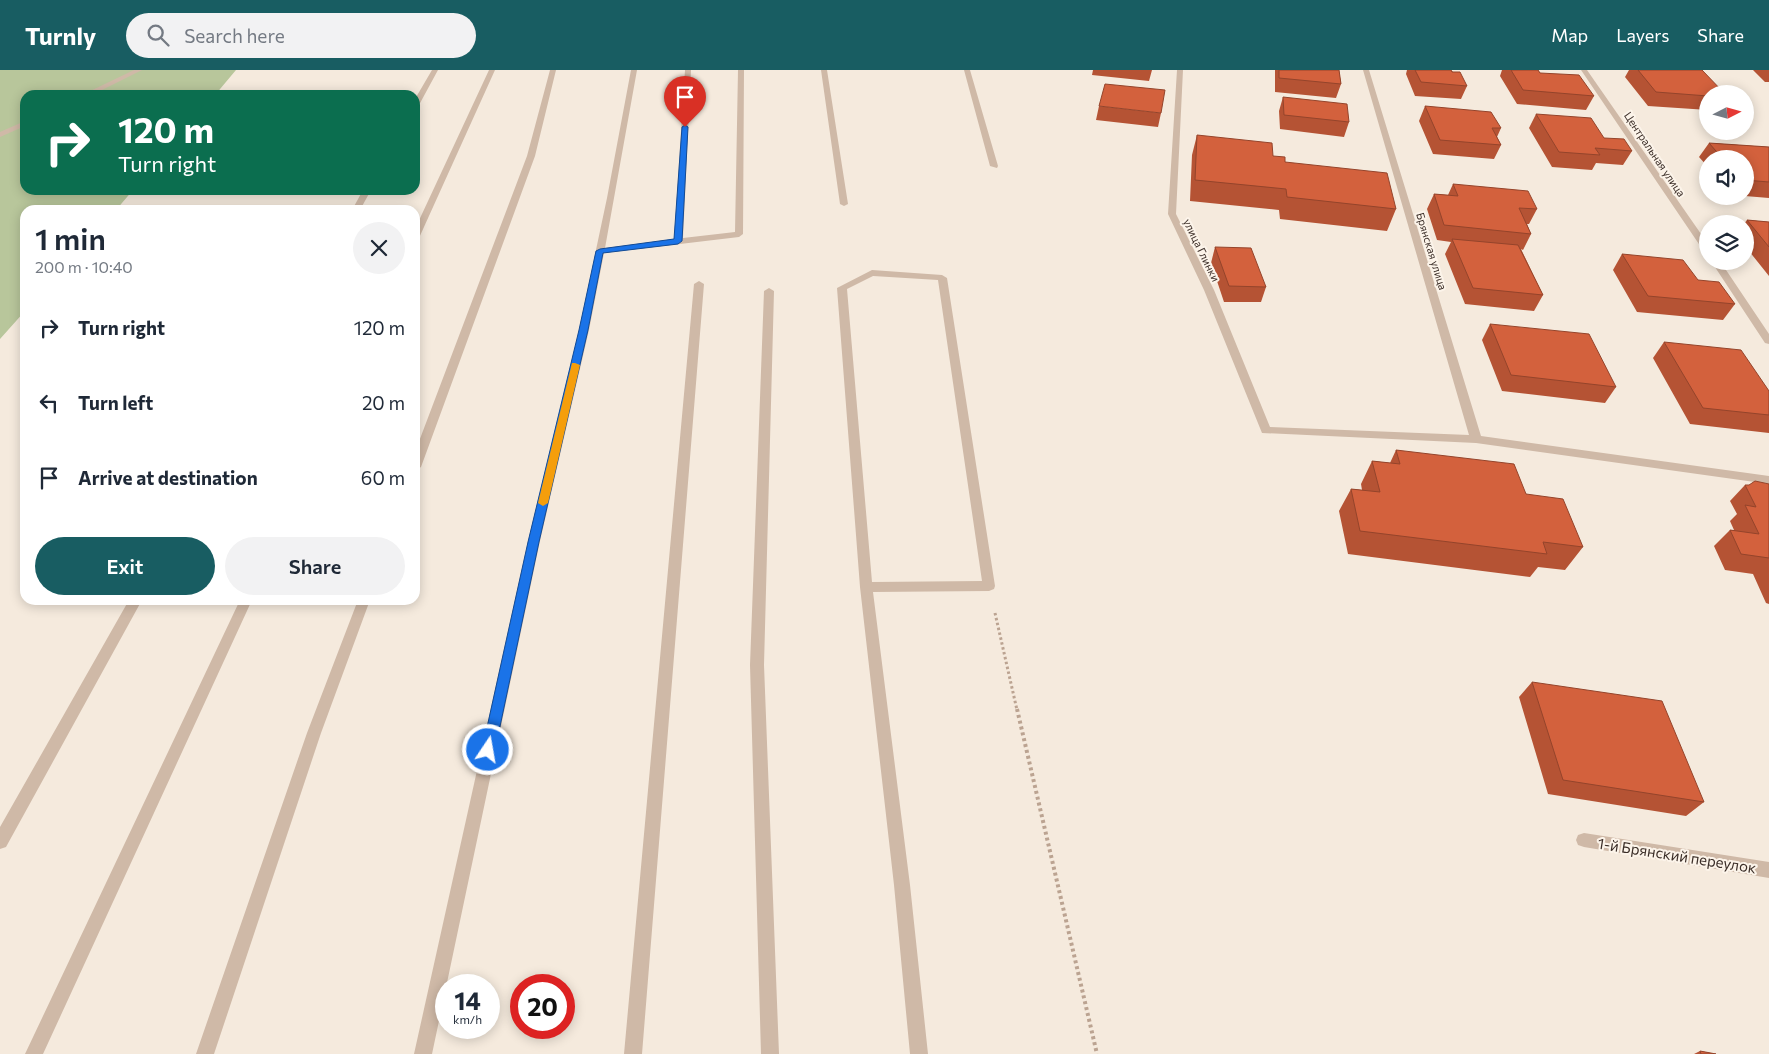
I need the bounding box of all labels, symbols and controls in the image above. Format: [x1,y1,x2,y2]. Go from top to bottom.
search box [126,13,476,58]
text: Turnly [25,21,96,50]
icon: search [144,21,172,49]
text: Search here [184,24,285,47]
text: Map [1551,24,1588,46]
text: Layers [1616,24,1669,46]
text: Share [1697,24,1744,46]
pin [664,76,706,127]
icon: arrive [671,83,699,111]
north arrow [1699,85,1754,140]
map controls [1699,85,1754,270]
text: 120 m [118,107,214,150]
street label: Центральная улица [1622,109,1688,199]
icon: right [35,110,100,175]
text: Turn right [118,150,216,177]
button: sound [1699,150,1754,205]
street label: Брянская улица [1414,211,1450,291]
button: layers [1699,215,1754,270]
street label: улица Глинки [1181,216,1223,284]
text: 1 min [35,219,106,256]
button: close [353,222,405,274]
text: 200 m · 10:40 [35,257,133,276]
icon: right [35,314,63,342]
text: Turn right [78,316,165,339]
text: 120 m [354,316,405,339]
icon: left [35,389,63,417]
text: Turn left [78,391,153,414]
text: 20 m [362,391,405,414]
icon: arrive [35,464,63,492]
text: Arrive at destination [78,466,258,489]
text: 60 m [361,466,405,489]
button: Exit [35,537,215,595]
button: Share [225,537,405,595]
position arrow [461,723,513,775]
street label: 1-й Брянский переулок [1596,834,1758,876]
speed limit sign: 20 [510,974,575,1039]
text: 14 [454,985,481,1015]
text: km/h [453,1012,482,1026]

